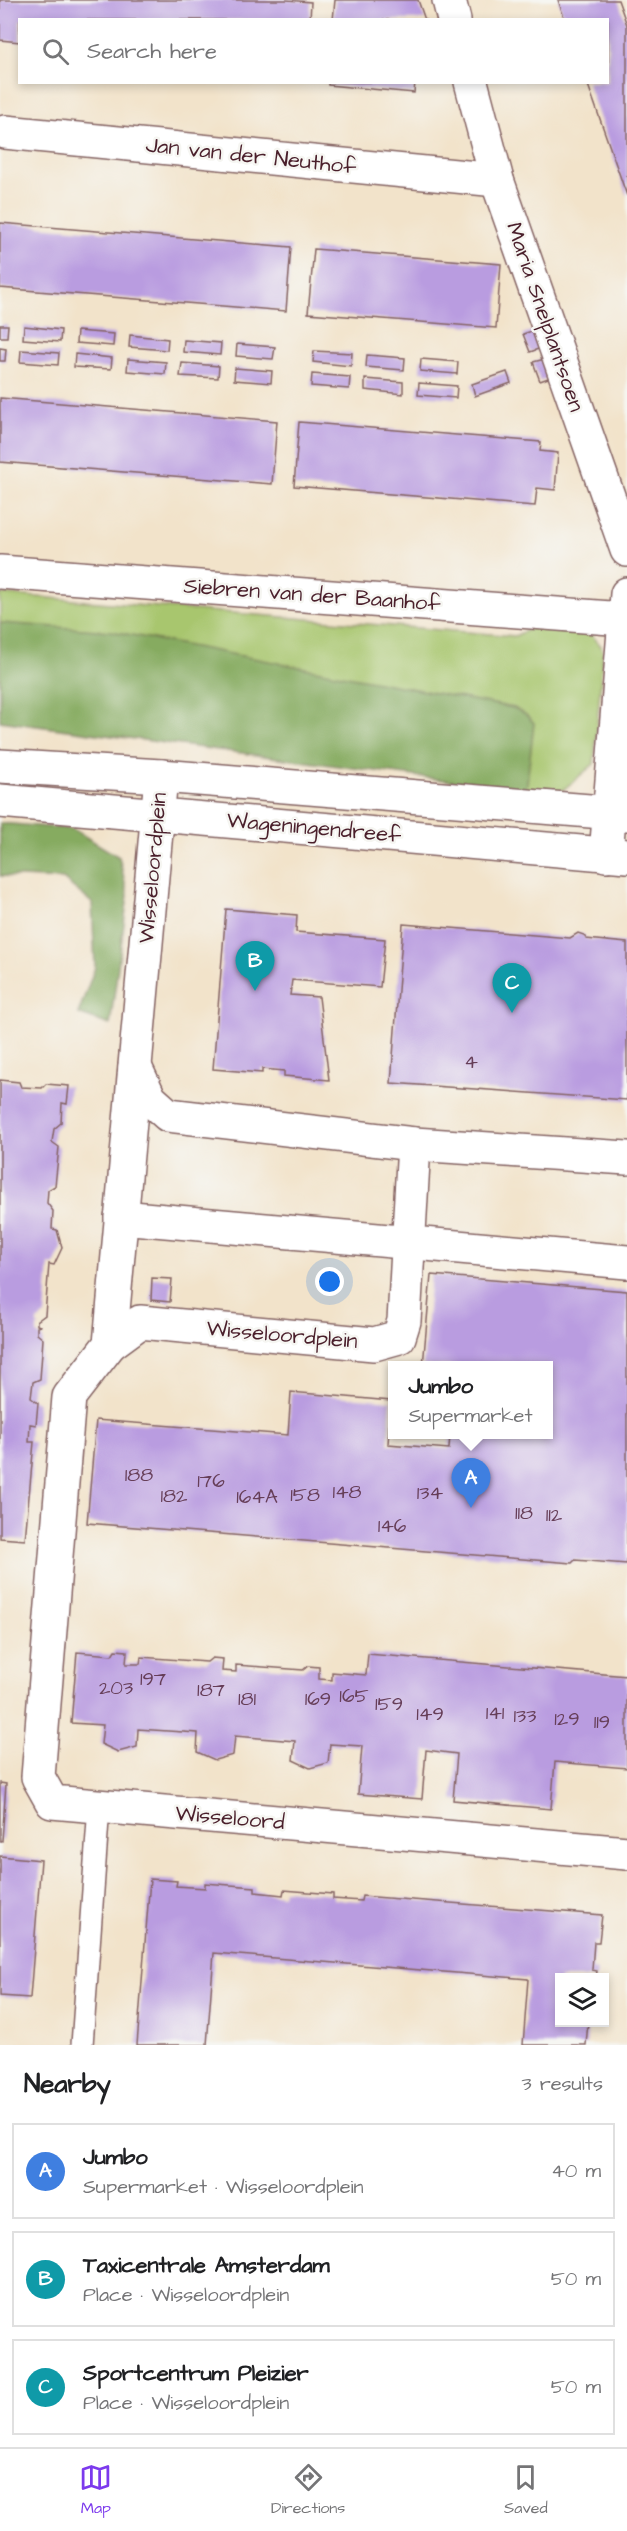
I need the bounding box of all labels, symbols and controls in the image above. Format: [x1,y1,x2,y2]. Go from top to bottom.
search box [18,18,609,84]
icon: search [39,35,72,68]
text: Search here [87,36,217,67]
street label: Jan van der Neuthof [144,130,359,183]
street label: Maria Snelplantsoen [498,218,592,416]
street label: Siebren van der Baanhof [182,571,442,620]
street label: Wisseloordplein [131,791,175,945]
street label: Wageningendreef [225,805,403,852]
pin: B [236,942,274,991]
pin: C [492,964,532,1013]
house number: 4 [464,1048,478,1076]
your location [315,1267,344,1296]
street label: Wisseloordplein [205,1313,359,1357]
popup [388,1361,553,1439]
text: Jumbo [409,1371,473,1402]
text: Supermarket [409,1402,532,1430]
pin: A [452,1458,490,1508]
house number: 188 [125,1461,153,1489]
house number: 176 [197,1467,225,1495]
house number: 148 [332,1478,362,1506]
house number: 134 [417,1479,444,1507]
house number: 158 [290,1481,320,1509]
house number: 182 [161,1482,188,1510]
house number: 164A [236,1483,278,1511]
house number: 118 [515,1499,533,1527]
house number: 112 [546,1501,563,1529]
house number: 146 [378,1512,407,1540]
house number: 197 [140,1665,166,1693]
house number: 203 [99,1674,133,1702]
house number: 187 [197,1676,225,1704]
house number: 165 [339,1682,369,1710]
house number: 181 [238,1685,256,1713]
house number: 169 [305,1685,331,1713]
house number: 159 [375,1690,403,1718]
house number: 141 [486,1699,505,1727]
house number: 149 [416,1700,444,1728]
house number: 133 [514,1702,536,1730]
house number: 129 [554,1705,580,1733]
house number: 119 [594,1708,610,1736]
street label: Wisseloord [174,1798,286,1838]
map controls [555,1973,609,2027]
button: layers [555,1973,609,2027]
text: Nearby [24,2066,111,2102]
text: 3 results [521,2070,603,2098]
text: Jumbo [83,2142,148,2173]
text: A [39,2157,52,2185]
text: 40 m [551,2157,601,2185]
text: Supermarket · Wisseloordplein [83,2173,364,2201]
text: Taxicentrale Amsterdam [83,2250,330,2281]
text: B [38,2265,53,2293]
text: 50 m [551,2265,601,2293]
text: Place · Wisseloordplein [83,2281,289,2309]
text: Sportcentrum Pleizier [83,2358,309,2389]
text: C [38,2373,53,2401]
text: 50 m [551,2373,601,2401]
text: Place · Wisseloordplein [83,2389,289,2417]
tab: Map [79,2461,112,2519]
tab: Directions [271,2461,345,2519]
tab: Saved [504,2461,548,2519]

